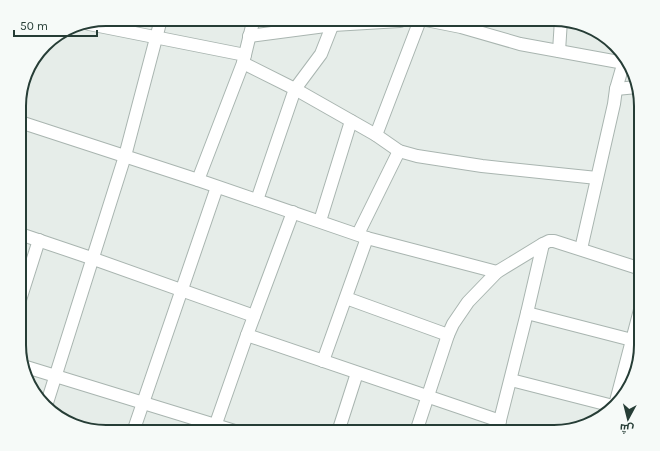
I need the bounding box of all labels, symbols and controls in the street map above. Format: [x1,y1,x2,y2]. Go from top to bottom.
scale bar [14,12,97,38]
text: 50 m [20,19,48,33]
north arrow [608,399,648,439]
text: ش [619,421,635,436]

